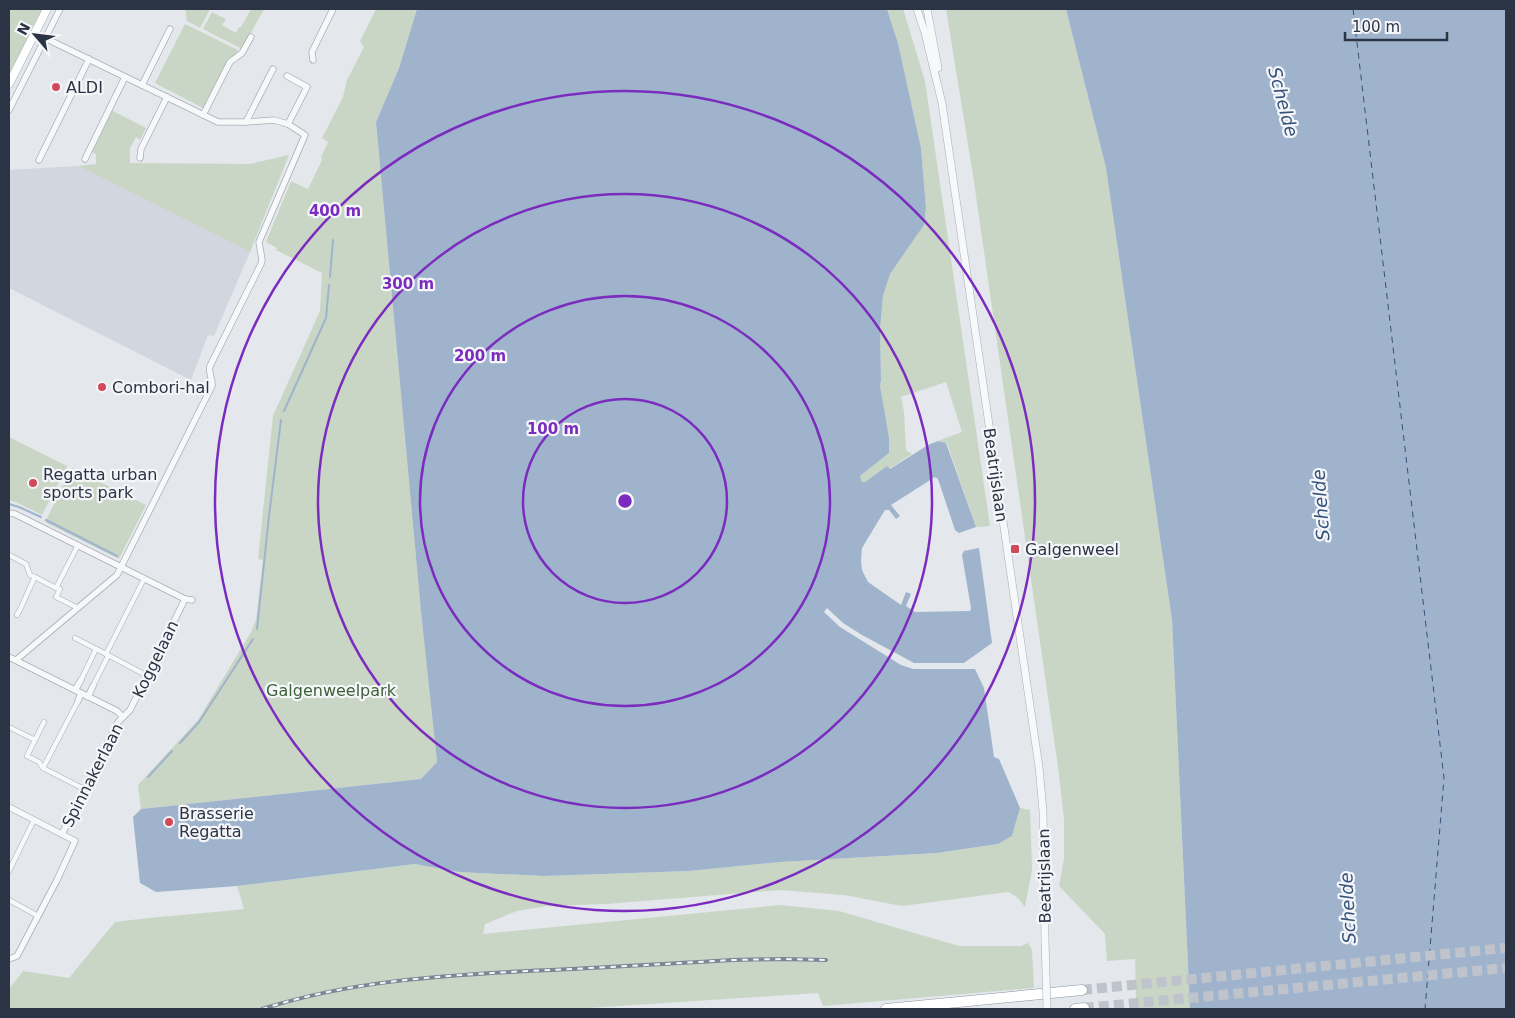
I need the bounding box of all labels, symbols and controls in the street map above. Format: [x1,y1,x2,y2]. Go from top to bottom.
north arrow [10,10,60,60]
scale bar [1345,10,1448,42]
text: 100 m [1352,18,1400,36]
text: N [14,20,33,38]
water label: Schelde [1264,65,1303,139]
place label: ALDI [66,78,103,97]
marker: ALDI [50,81,62,93]
text: 400 m [309,202,361,220]
text: 300 m [382,275,434,293]
text: 200 m [454,347,506,365]
place label: Combori-hal [112,378,210,397]
marker: Combori-hal [96,381,108,393]
text: 100 m [527,420,579,438]
street label: Beatrijslaan [979,427,1012,523]
place label: Regatta urban sports park [43,465,157,502]
water label: Schelde [1308,469,1333,541]
marker: Regatta urban sports park [27,477,39,489]
centre of rings [616,492,634,510]
place label: Galgenweel [1025,540,1119,559]
marker: Galgenweel [1009,543,1021,555]
street label: Koggelaan [129,617,182,701]
park label: Galgenweelpark [266,681,397,700]
street label: Spinnakerlaan [58,720,127,830]
place label: Brasserie Regatta [179,804,254,841]
marker: Brasserie Regatta [163,816,175,828]
street label: Beatrijslaan [1034,828,1055,924]
water label: Schelde [1335,872,1360,944]

